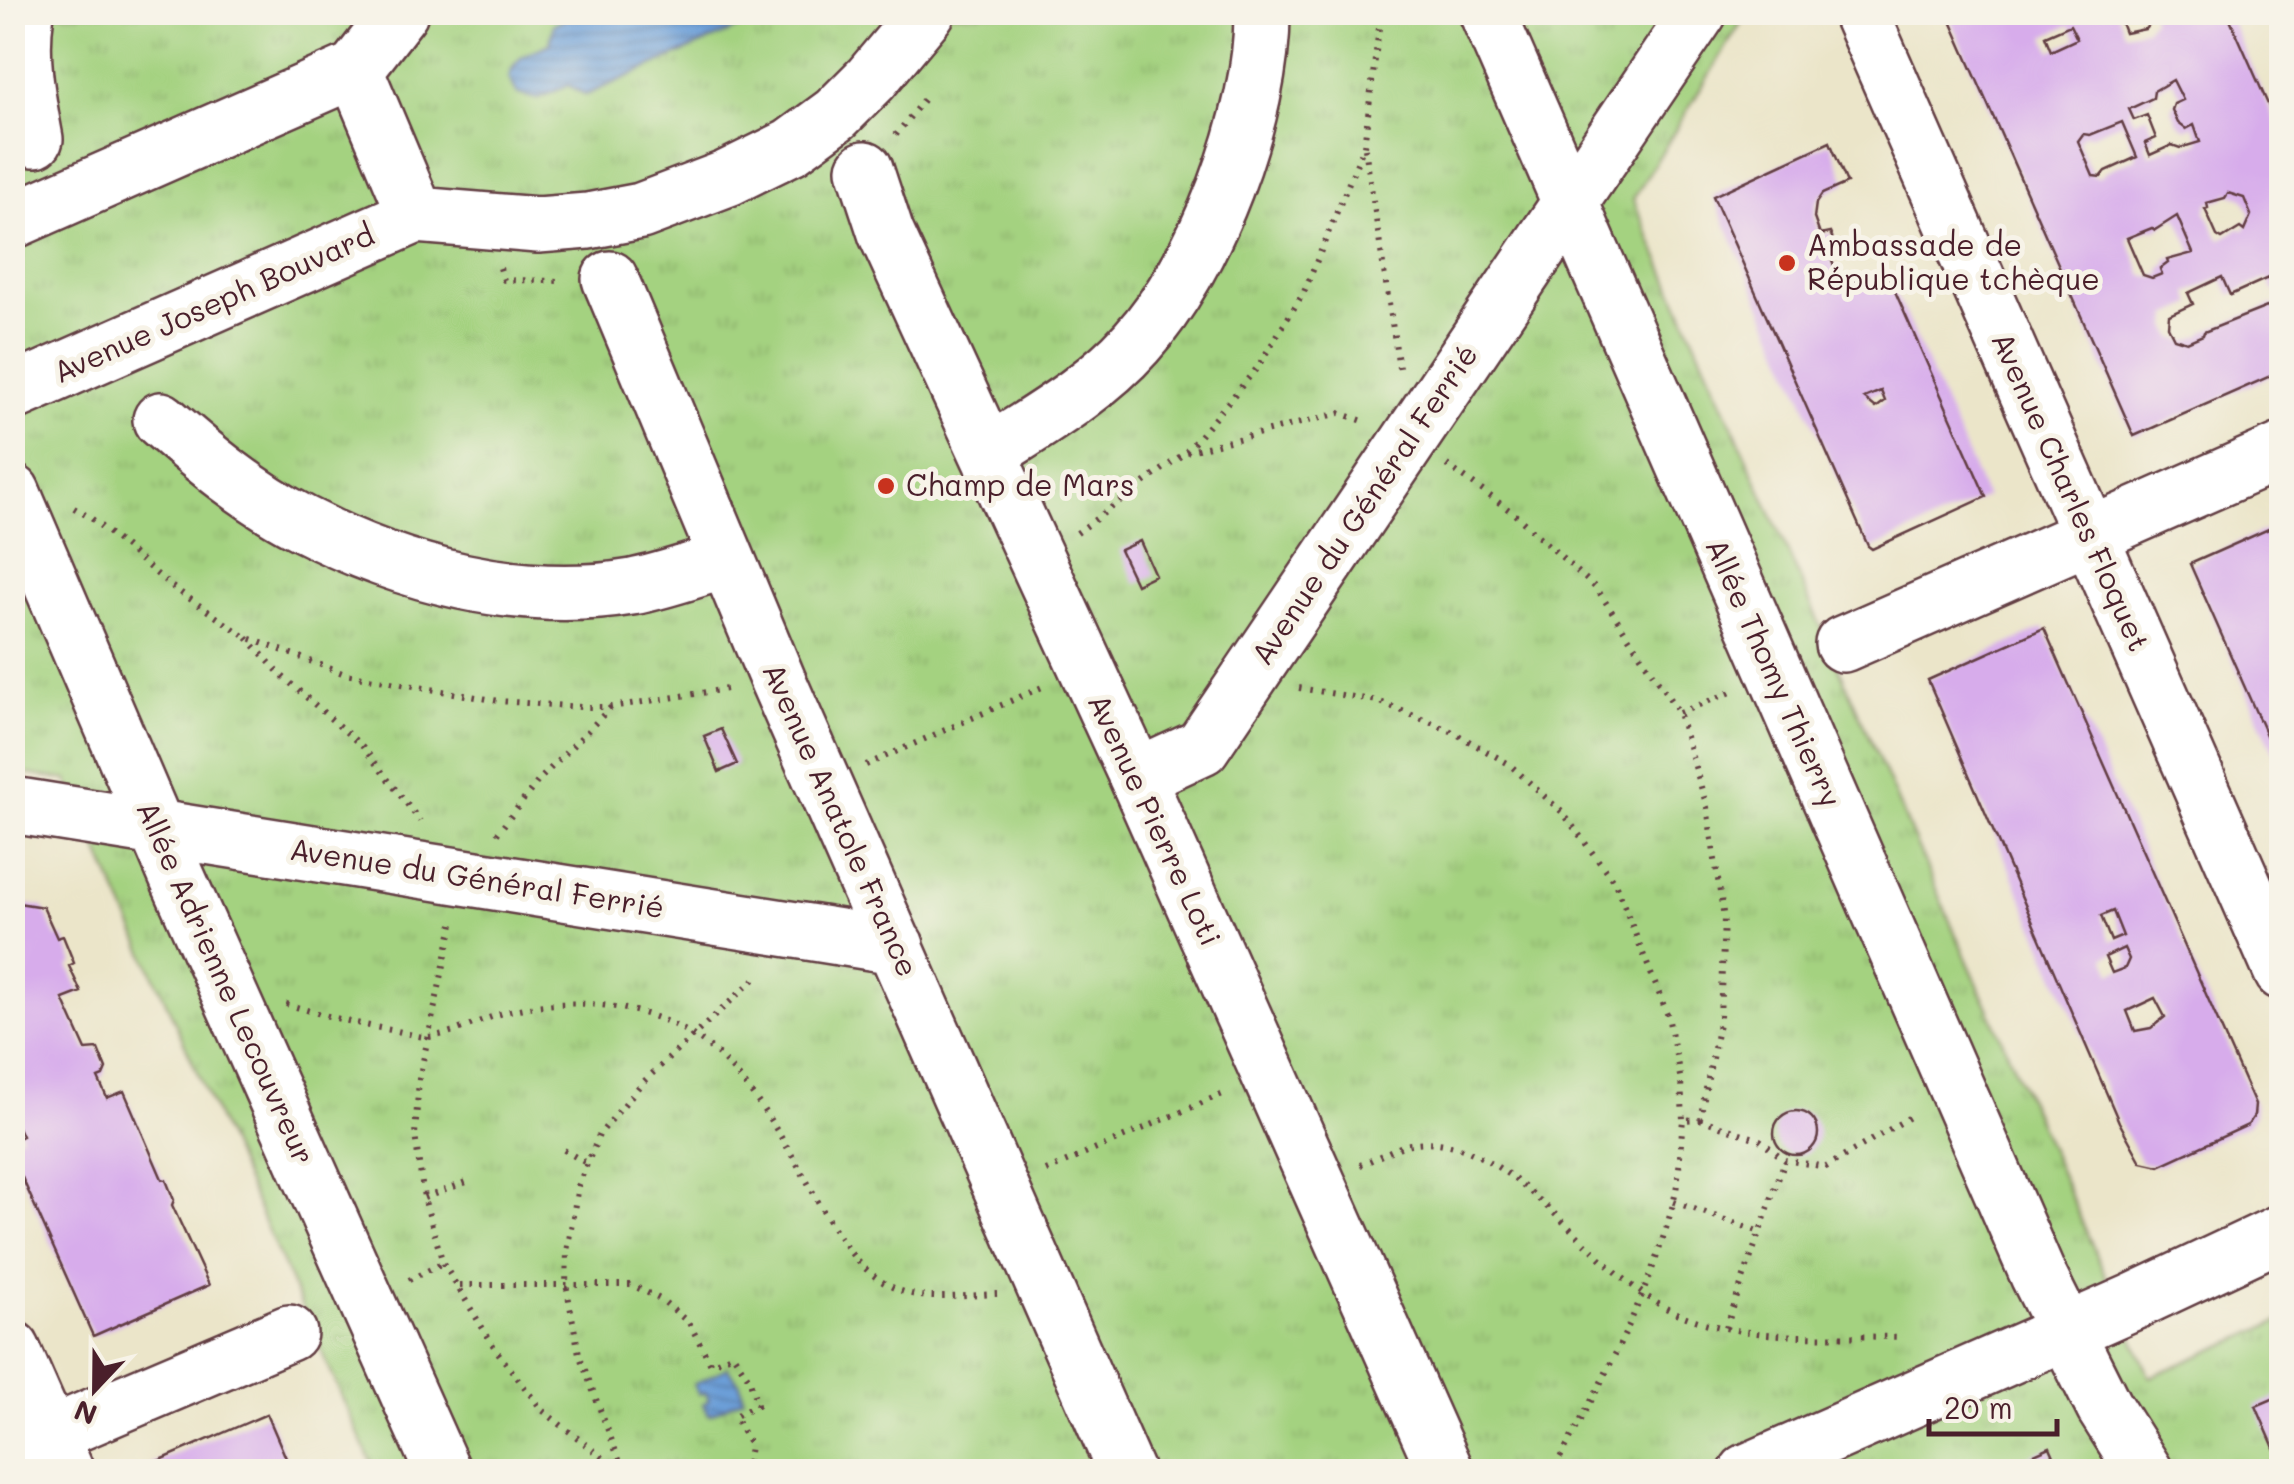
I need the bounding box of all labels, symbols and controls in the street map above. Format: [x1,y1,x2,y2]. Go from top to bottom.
street label: Avenue Joseph Bouvard [46,213,380,391]
place label: Ambassade de République tchèque [1807,224,2100,298]
marker: Ambassade de République tchèque [1776,252,1798,274]
street label: Avenue Charles Floquet [1983,325,2160,657]
street label: Avenue du Général Ferrié [1241,336,1486,672]
place label: Champ de Mars [906,464,1134,504]
marker: Champ de Mars [875,475,897,497]
street label: Allée Thomy Thierry [1698,531,1852,813]
street label: Avenue Anatole France [755,656,929,982]
street label: Avenue Pierre Loti [1080,687,1232,952]
street label: Allée Adrienne Lecouvreur [128,794,325,1170]
street label: Avenue du Général Ferrié [287,828,667,926]
north arrow [45,1339,145,1439]
scale bar [1929,1374,2056,1436]
text: 20 m [1944,1387,2013,1427]
text: N [69,1392,102,1434]

